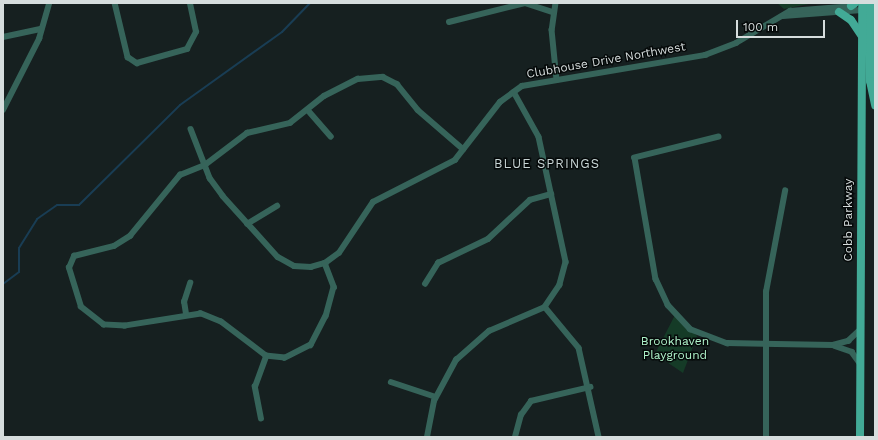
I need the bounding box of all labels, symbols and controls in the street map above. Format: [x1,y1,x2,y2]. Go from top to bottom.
scale bar [738,12,827,38]
text: 100 m [743,20,778,34]
street label: Clubhouse Drive Northwest [525,40,687,82]
district label: BLUE SPRINGS [494,156,600,172]
street label: Cobb Parkway [842,179,856,261]
park label: Brookhaven Playground [641,335,709,363]

